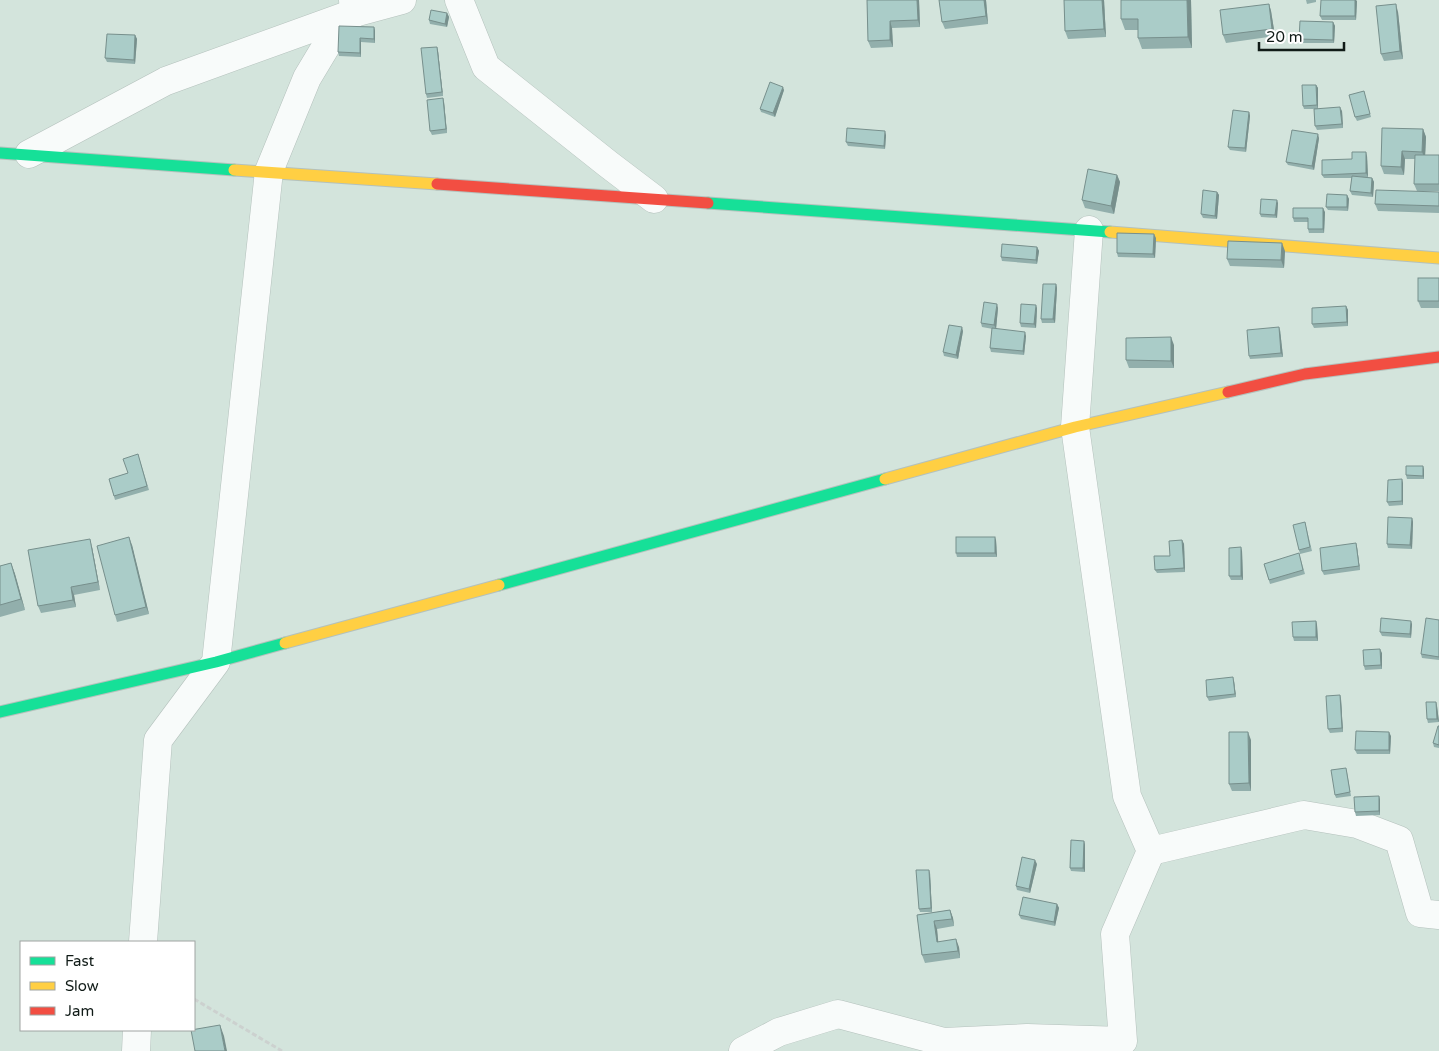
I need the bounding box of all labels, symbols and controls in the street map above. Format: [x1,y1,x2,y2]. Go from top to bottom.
scale bar [1259,20,1344,52]
text: 20 m [1266,28,1303,46]
legend [20,941,195,1031]
text: Fast [65,952,95,970]
text: Slow [65,977,99,995]
text: Jam [65,1002,94,1020]

